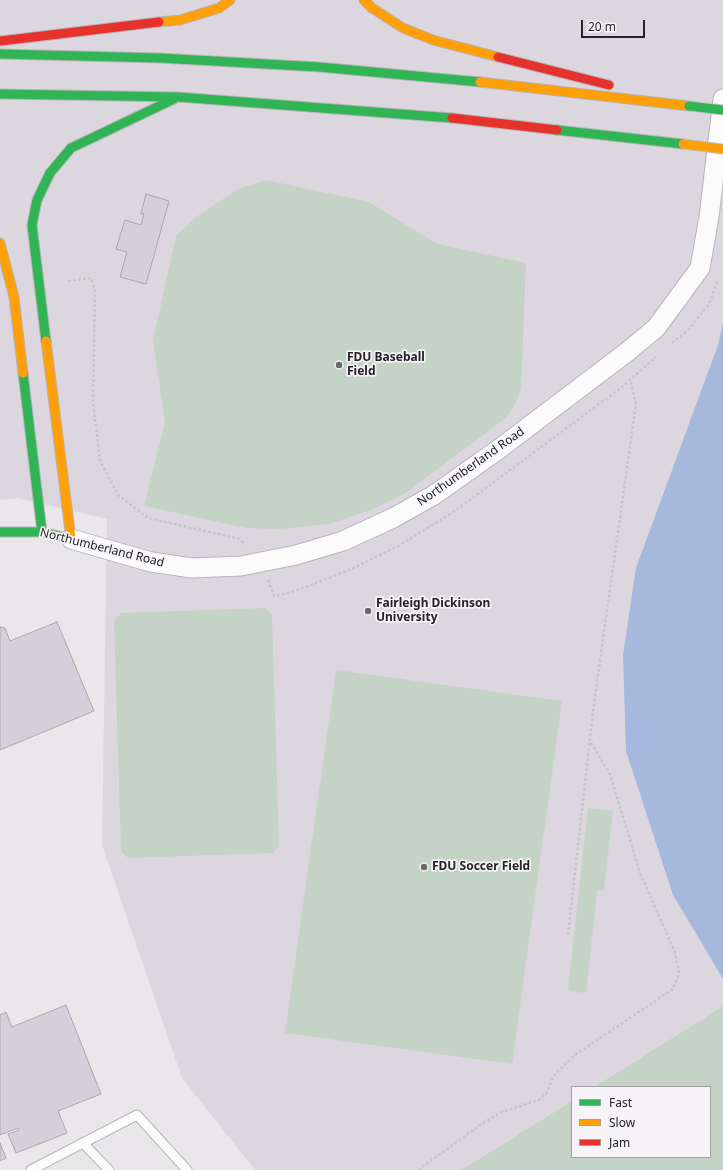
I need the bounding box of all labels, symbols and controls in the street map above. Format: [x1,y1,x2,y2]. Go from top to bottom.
scale bar [583,12,647,38]
text: 20 m [588,18,616,35]
place label: FDU Baseball Field [347,351,425,379]
marker: FDU Baseball Field [334,360,344,370]
street label: Northumberland Road [415,425,527,509]
street label: Northumberland Road [38,526,166,570]
place label: Fairleigh Dickinson University [376,597,490,625]
marker: Fairleigh Dickinson University [363,606,373,616]
place label: FDU Soccer Field [432,860,530,874]
marker: FDU Soccer Field [419,862,429,872]
legend [571,1086,711,1158]
text: Fast [609,1094,632,1111]
text: Slow [609,1114,635,1131]
text: Jam [609,1134,630,1151]

